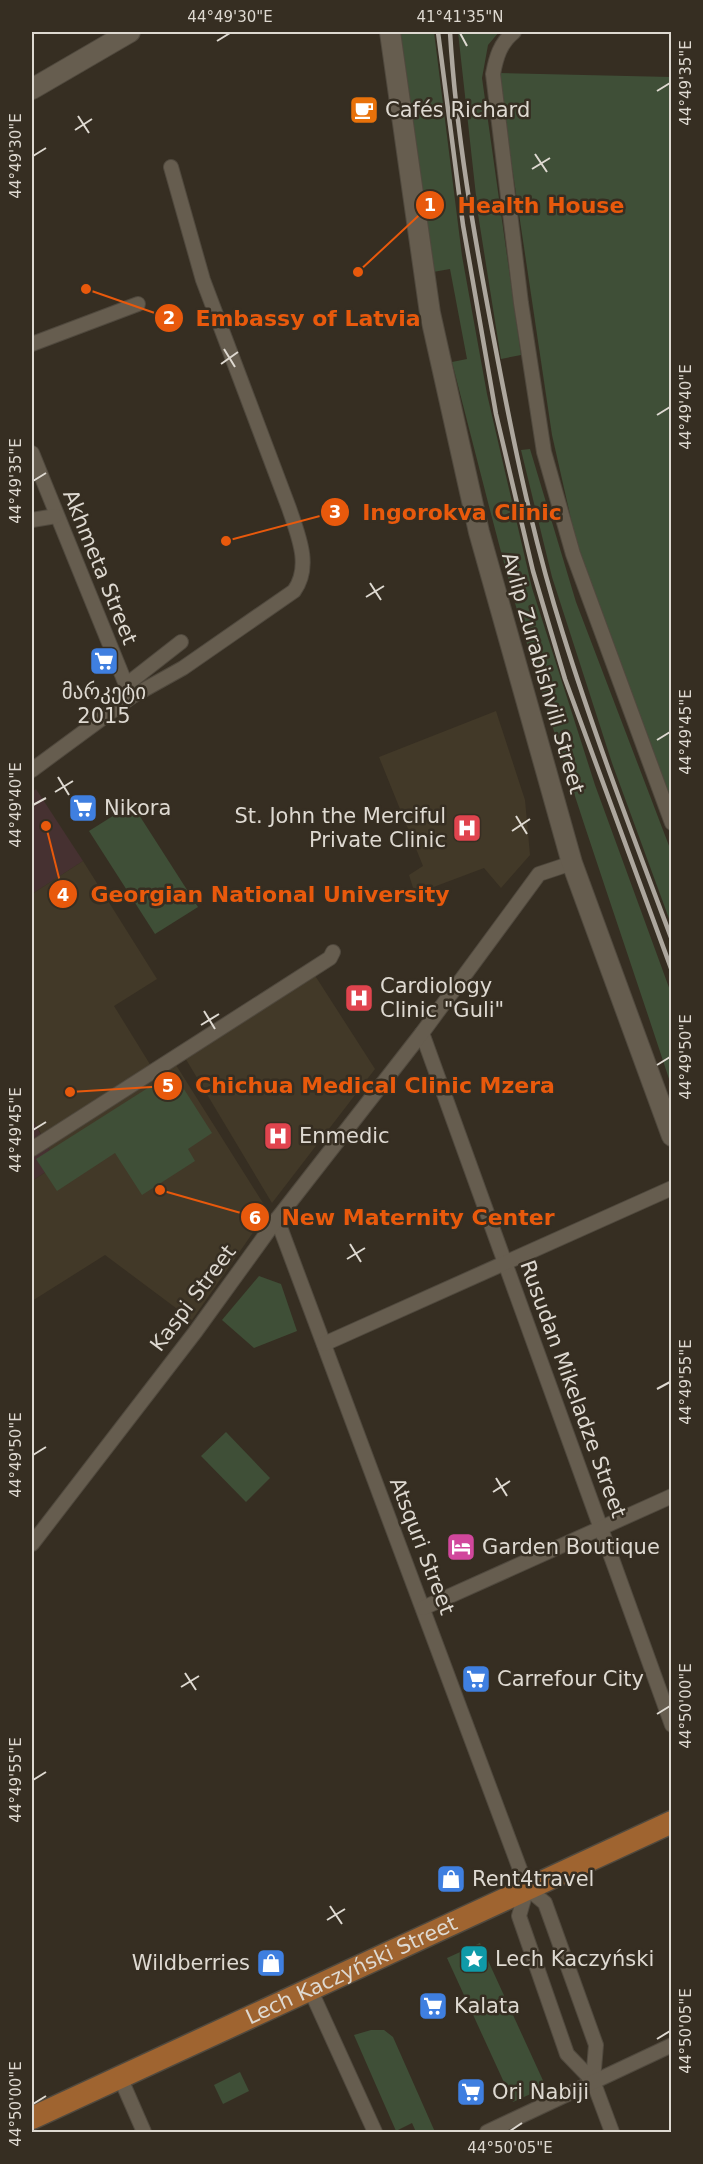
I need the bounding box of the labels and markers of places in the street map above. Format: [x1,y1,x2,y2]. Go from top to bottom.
cafe icon: Cafés Richard [348,94,380,126]
place label: Cafés Richard [385,98,530,122]
callout: Health House [415,185,636,225]
callout: Embassy of Latvia [154,298,433,338]
callout: Ingorokva Clinic [320,492,573,532]
supermarket icon: მარკეტი 2015 [88,645,120,677]
place label: მარკეტი 2015 [62,680,146,728]
supermarket icon: Nikora [67,792,99,824]
place label: Nikora [104,796,171,820]
place label: St. John the Merciful Private Clinic [234,804,446,852]
hospital icon: St. John the Merciful Private Clinic [451,812,483,844]
callout: Georgian National University [48,874,461,914]
place label: Cardiology Clinic "Guli" [380,974,504,1022]
hospital icon: Cardiology Clinic "Guli" [343,982,375,1014]
callout: Chichua Medical Clinic Mzera [153,1066,567,1106]
hospital icon: Enmedic [262,1120,294,1152]
place label: Enmedic [299,1124,390,1148]
callout: New Maternity Center [240,1197,567,1237]
hotel icon: Garden Boutique [445,1531,477,1563]
place label: Garden Boutique [482,1535,660,1559]
supermarket icon: Carrefour City [460,1663,492,1695]
place label: Carrefour City [497,1667,644,1691]
shop icon: Rent4travel [435,1863,467,1895]
place label: Rent4travel [472,1867,594,1891]
place icon: Lech Kaczyński [458,1943,490,1975]
shop icon: Wildberries [255,1947,287,1979]
place label: Lech Kaczyński [495,1947,654,1971]
place label: Wildberries [132,1951,250,1975]
supermarket icon: Kalata [417,1990,449,2022]
place label: Kalata [454,1994,520,2018]
supermarket icon: Ori Nabiji [455,2076,487,2108]
place label: Ori Nabiji [492,2080,589,2104]

